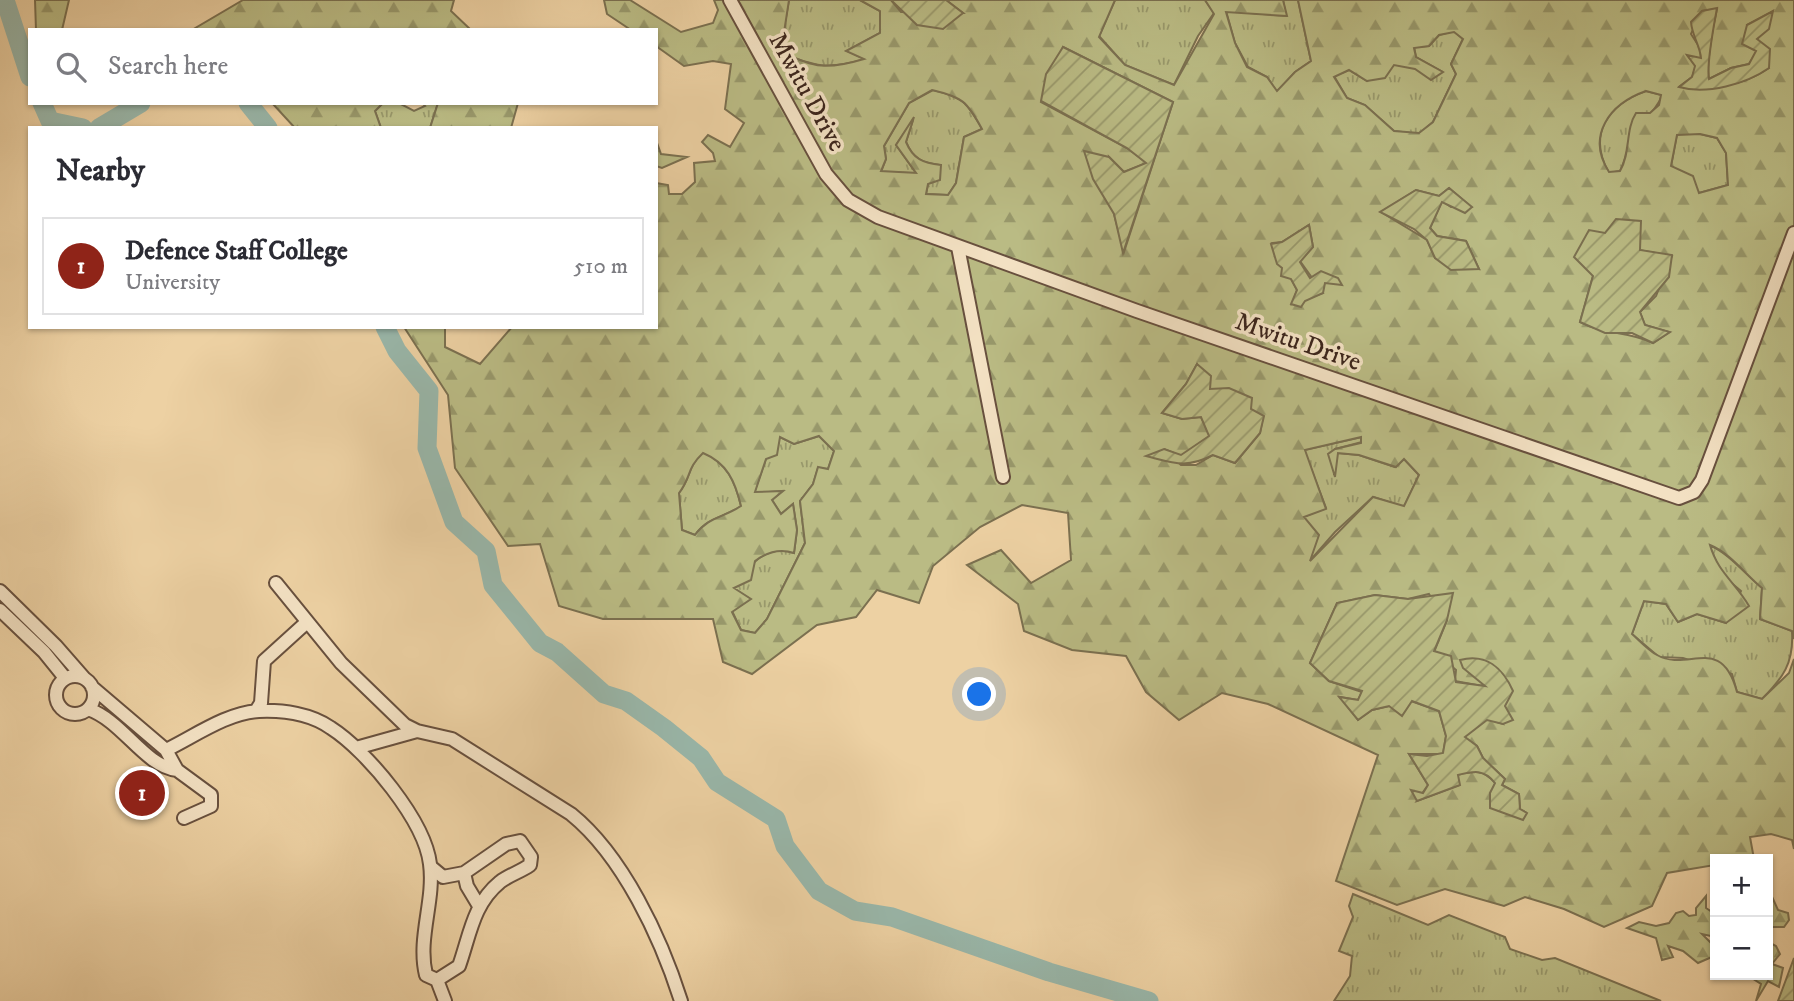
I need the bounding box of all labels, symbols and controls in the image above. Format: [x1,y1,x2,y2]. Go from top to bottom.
street label: Mwitu Drive [761,27,853,157]
search box [28,28,658,105]
icon: search [52,48,90,86]
text: Search here [108,50,228,83]
text: Nearby [56,153,145,190]
text: Defence Staff College [125,235,348,268]
text: 1 [77,252,85,281]
text: 510 m [574,252,628,281]
text: University [125,268,220,297]
street label: Mwitu Drive [1231,305,1365,379]
your location [962,677,996,711]
pin: 1 [119,767,165,819]
map controls [1710,854,1773,980]
button: + [1710,854,1773,917]
button: − [1710,917,1773,980]

